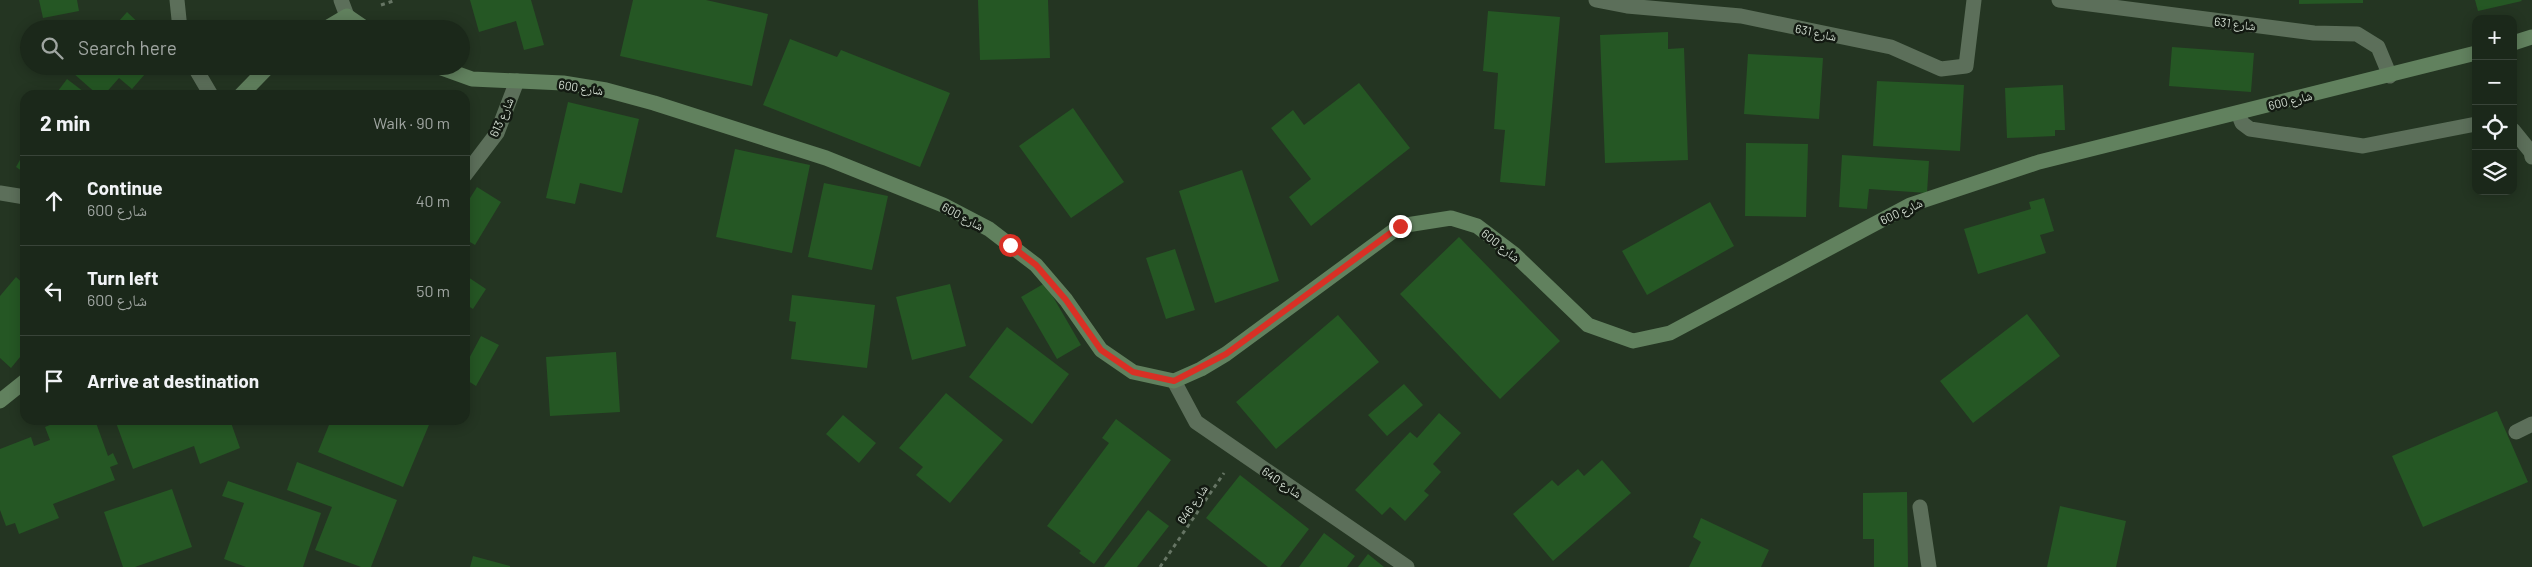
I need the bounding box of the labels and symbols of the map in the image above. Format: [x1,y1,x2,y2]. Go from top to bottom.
street label: شارع 631 [2213,14,2257,34]
street label: شارع 631 [1794,21,1838,45]
street label: شارع 600 [557,77,604,99]
street label: شارع 600 [2266,88,2314,114]
street label: شارع 613 [486,95,518,140]
street label: شارع 600 [1878,195,1925,229]
street label: شارع 600 [939,199,986,235]
route end [1389,215,1412,238]
street label: شارع 600 [1478,226,1523,266]
route start [999,234,1022,257]
street label: شارع 640 [1258,464,1305,502]
street label: شارع 646 [1174,482,1212,527]

